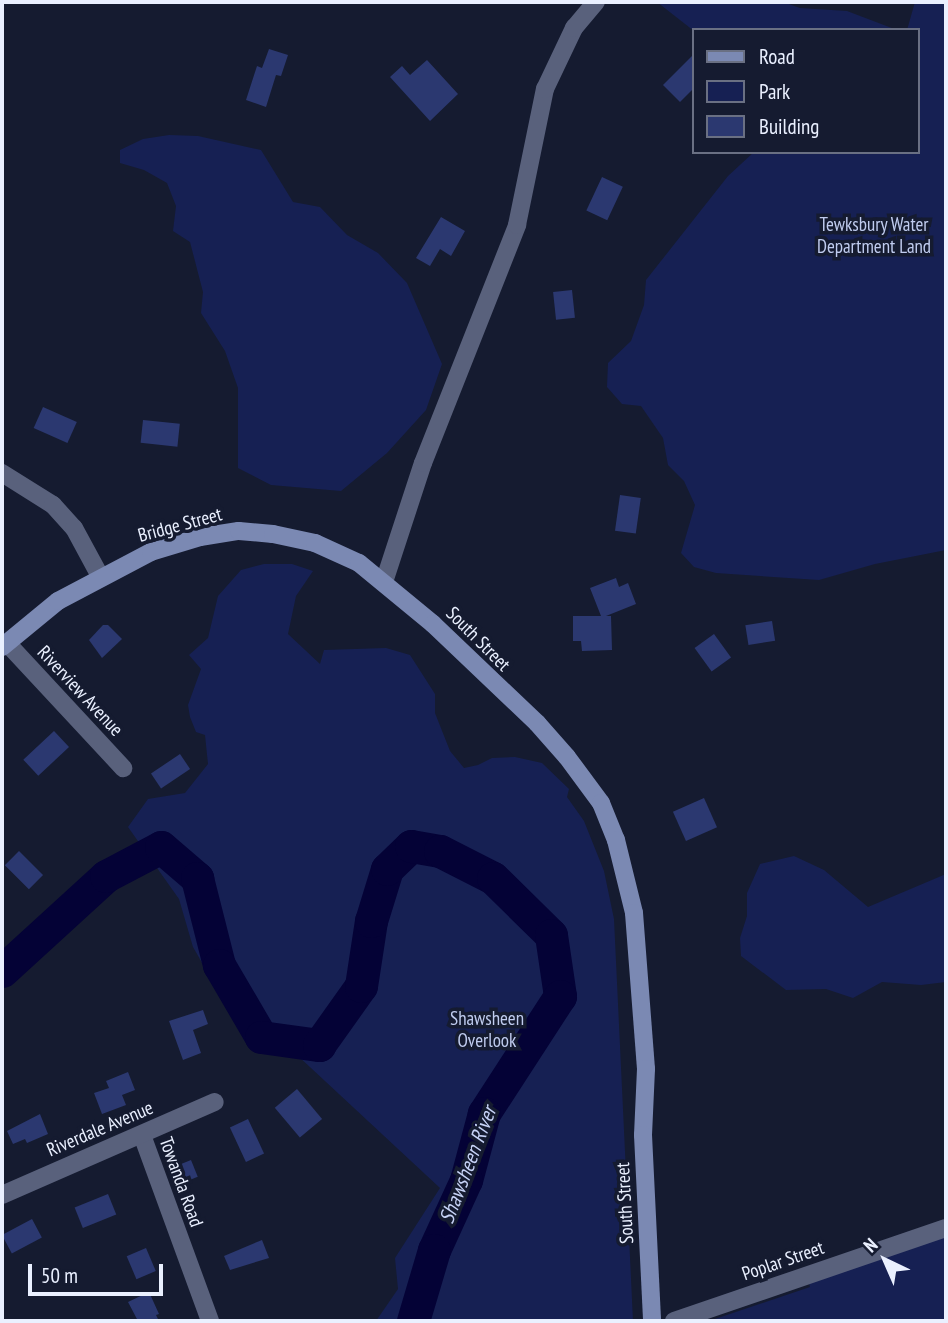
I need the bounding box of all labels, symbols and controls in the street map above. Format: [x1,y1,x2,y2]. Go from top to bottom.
legend [692,28,920,154]
text: Road [759,43,795,70]
text: Park [759,78,790,105]
text: Building [759,113,819,140]
park label: Tewksbury Water Department Land [817,214,931,258]
street label: Bridge Street [136,503,224,547]
street label: South Street [441,602,515,676]
street label: Riverview Avenue [32,641,128,741]
park label: Shawsheen Overlook [450,1008,524,1052]
street label: Riverdale Avenue [43,1096,157,1162]
water label: Shawsheen River [434,1103,502,1227]
street label: Towanda Road [154,1134,208,1230]
street label: South Street [611,1162,639,1244]
north arrow [850,1225,920,1295]
text: N [858,1233,882,1257]
street label: Poplar Street [739,1236,827,1286]
scale bar [32,1250,166,1294]
text: 50 m [41,1262,78,1289]

